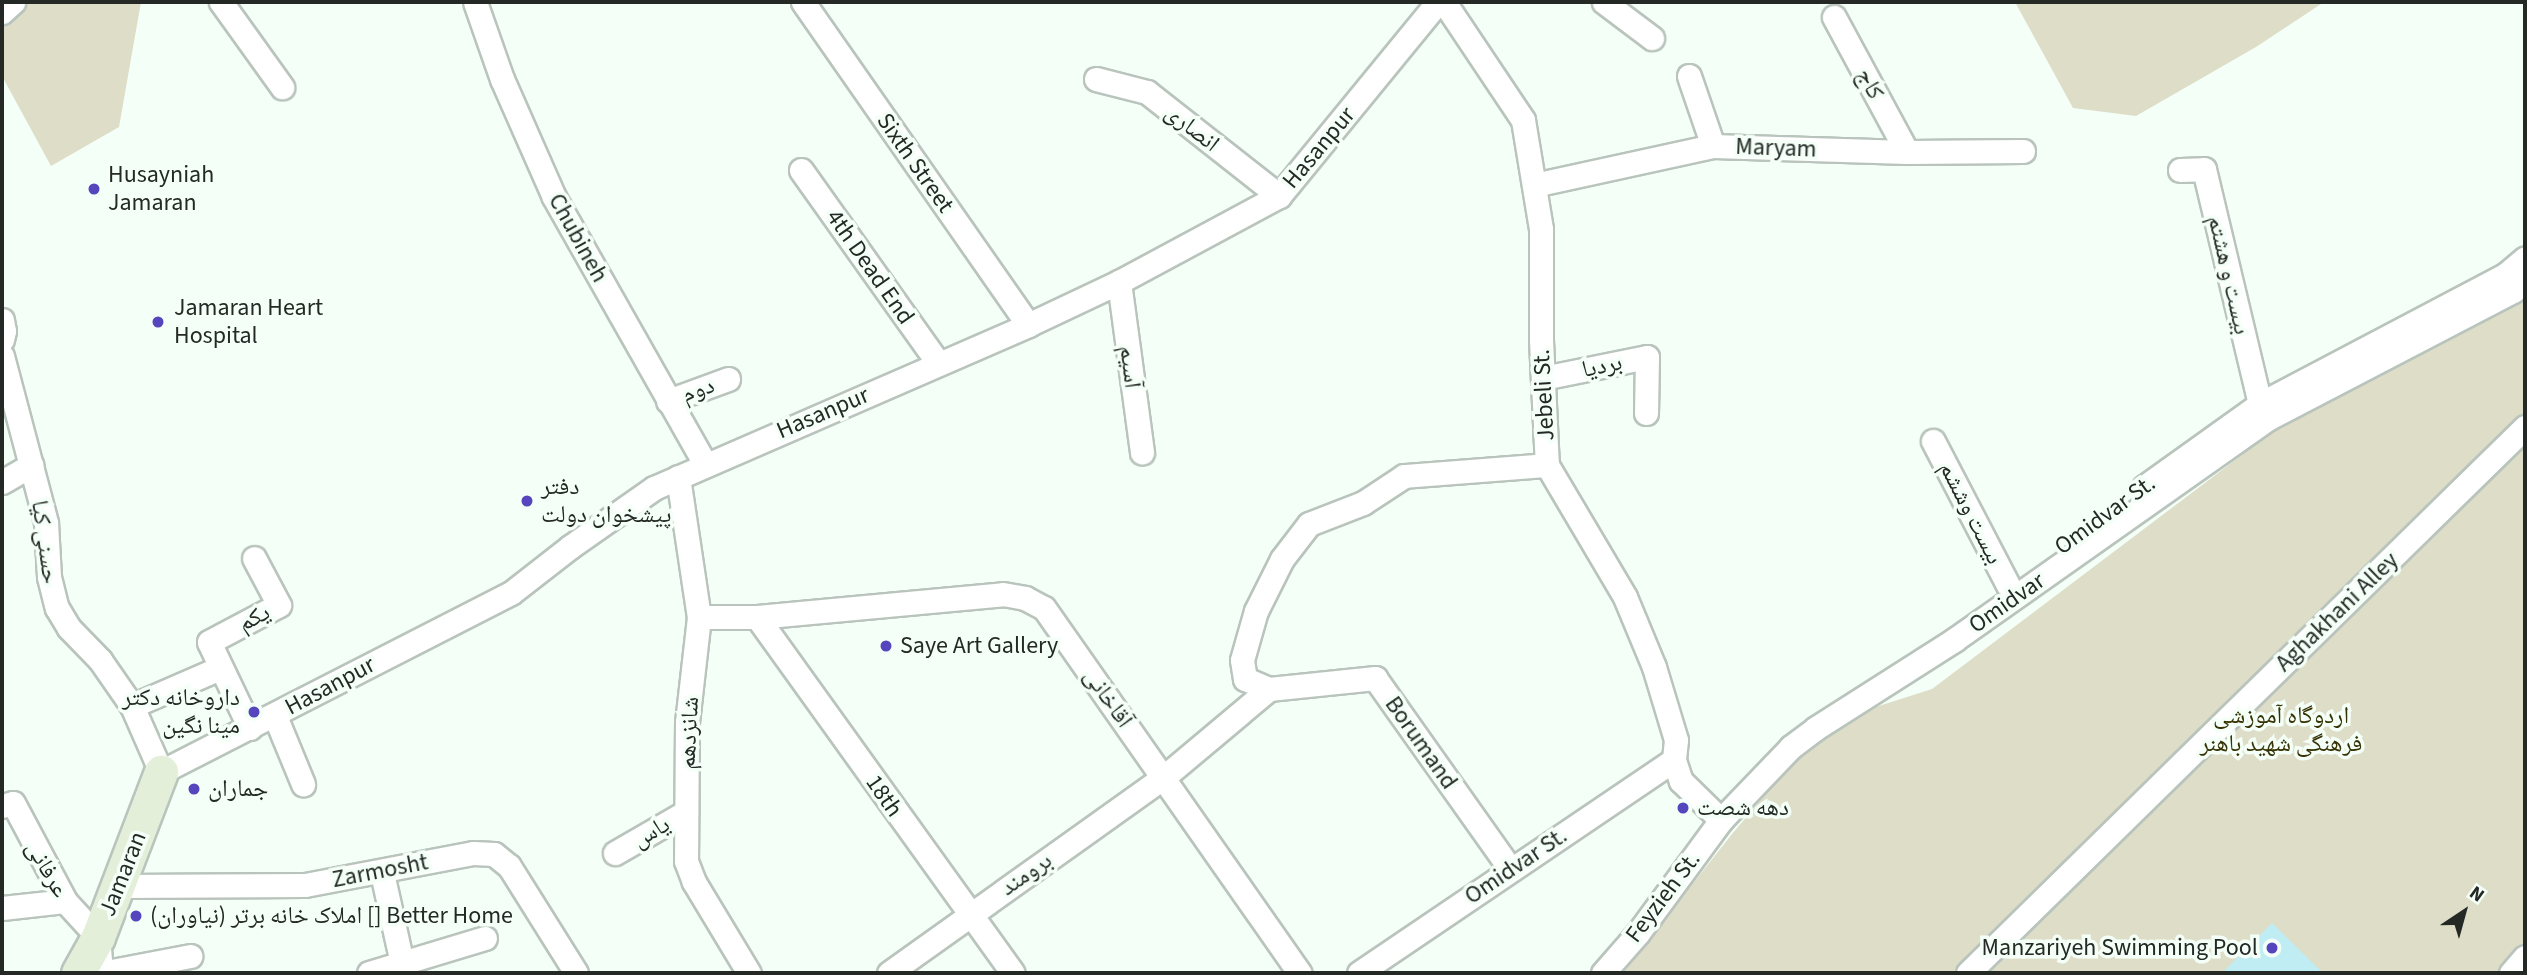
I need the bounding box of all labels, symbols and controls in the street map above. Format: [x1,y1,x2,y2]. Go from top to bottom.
street label: کاج [1850,63,1890,105]
street label: انصاری [1159,98,1225,158]
street label: Hasanpur [1277,101,1361,195]
street label: Sixth Street [870,108,960,218]
street label: Maryam [1735,132,1817,164]
place label: Husayniah Jamaran [108,161,214,217]
marker: Husayniah Jamaran [86,181,102,197]
street label: Chubineh [542,189,614,287]
street label: 4th Dead End [820,204,920,330]
street label: بیست و هشتم [2201,213,2257,337]
place label: Jamaran Heart Hospital [174,294,323,350]
marker: Jamaran Heart Hospital [148,312,168,332]
street label: آسیم [1113,344,1147,390]
street label: Jebeli St. [1527,348,1561,442]
street label: بردیا [1579,348,1625,384]
street label: دوم [678,371,718,409]
street label: Hasanpur [772,381,874,445]
street label: بیست وششم [1933,457,2009,569]
street label: Omidvar St. [2049,469,2161,561]
place label: دفتر پیشخوان دولت [541,473,671,529]
marker: دفتر پیشخوان دولت [519,493,535,509]
street label: حسنی کیا [25,498,65,586]
street label: Aghakhani Alley [2270,546,2404,678]
street label: Omidvar [1963,566,2051,640]
street label: یکم [233,598,275,638]
place label: Saye Art Gallery [900,632,1058,660]
marker: Saye Art Gallery [878,638,894,654]
street label: Hasanpur [280,650,380,722]
street label: آقاخانی [1077,663,1139,733]
place label: داروخانه دکتر مینا نگین [122,684,240,740]
street label: Borumand [1379,691,1463,795]
street label: شانزدهم [673,696,705,770]
park label: اردوگاه آموزشی فرهنگی شهید باهنر [2200,702,2362,758]
marker: داروخانه دکتر مینا نگین [246,704,262,720]
street label: 18th [859,769,909,823]
place label: جماران [208,775,268,803]
marker: جماران [186,781,202,797]
place label: دهه شصت [1697,794,1789,822]
marker: دهه شصت [1675,800,1691,816]
street label: یاس [627,810,675,854]
street label: Omidvar St. [1459,821,1573,911]
street label: Jamaran [93,828,153,920]
street label: عرفانی [19,835,75,903]
street label: برومند [994,846,1058,902]
street label: Feyzieh St. [1619,846,1707,948]
street label: Zarmosht [330,848,430,894]
north arrow [2429,877,2499,947]
text: N [2464,880,2490,909]
place label: املاک خانه برتر (نیاوران) [] Better Home [150,902,513,930]
marker: املاک خانه برتر (نیاوران) [] Better Home [128,908,144,924]
place label: Manzariyeh Swimming Pool [1982,934,2258,962]
marker: Manzariyeh Swimming Pool [2264,940,2280,956]

